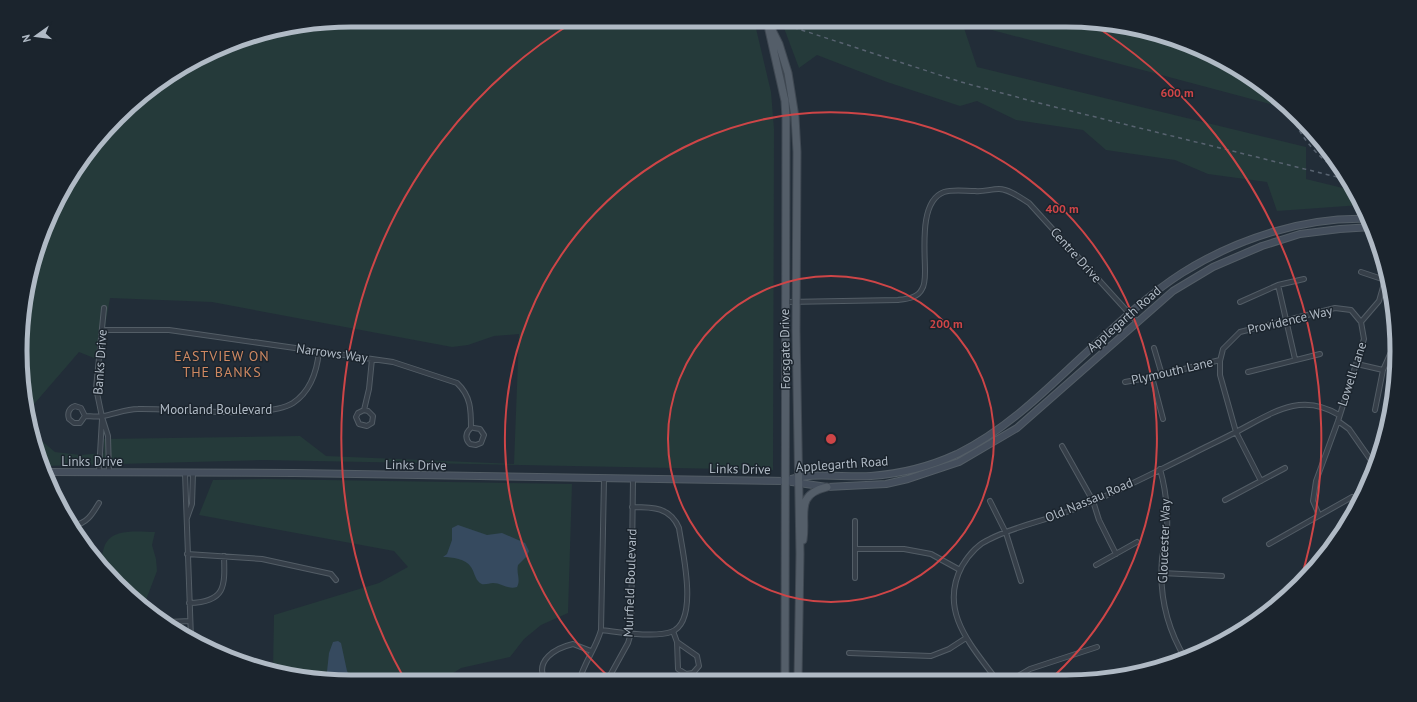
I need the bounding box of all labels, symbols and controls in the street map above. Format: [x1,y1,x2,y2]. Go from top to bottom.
north arrow [16,16,56,56]
text: N [19,33,34,44]
text: 600 m [1160,85,1194,100]
text: 400 m [1045,201,1079,216]
street label: Centre Drive [1047,224,1105,286]
street label: Applegarth Road [1083,282,1165,356]
street label: Providence Way [1246,302,1334,338]
street label: Forsgate Drive [776,309,794,389]
text: 200 m [929,316,963,331]
street label: Banks Drive [89,329,111,395]
street label: Narrows Way [295,340,369,366]
street label: Lowell Lane [1334,340,1370,408]
district label: EASTVIEW ON THE BANKS [174,347,270,381]
street label: Plymouth Lane [1130,353,1214,389]
street label: Moorland Boulevard [160,401,272,418]
centre of rings [824,432,838,446]
street label: Applegarth Road [795,452,889,476]
street label: Links Drive [61,453,123,470]
street label: Links Drive [385,456,447,474]
street label: Links Drive [709,460,771,478]
street label: Old Nassau Road [1043,474,1135,526]
street label: Gloucester Way [1154,498,1174,584]
street label: Muirfield Boulevard [620,528,640,638]

